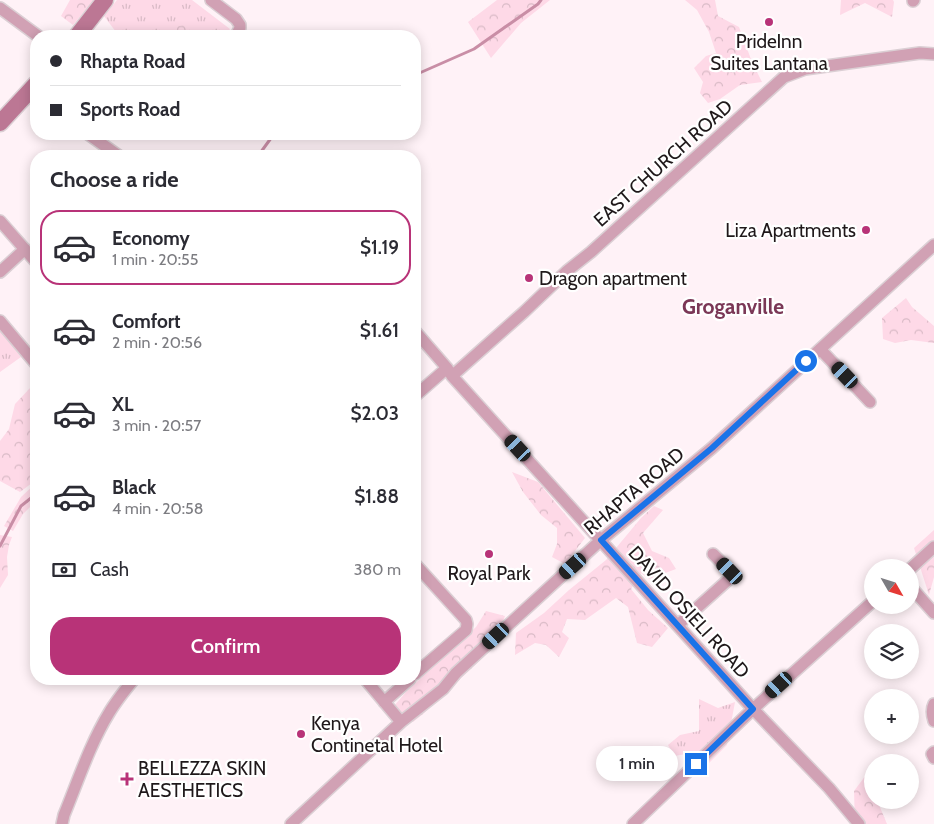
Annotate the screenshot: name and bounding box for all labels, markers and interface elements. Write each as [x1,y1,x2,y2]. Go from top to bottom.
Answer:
marker: PrideInn Suites Lantana [763,16,775,28]
place label: PrideInn Suites Lantana [710,30,828,75]
text: Rhapta Road [80,50,185,73]
street label: EAST CHURCH ROAD [589,94,737,231]
text: Sports Road [80,98,180,121]
text: Choose a ride [50,166,179,193]
place label: Liza Apartments [725,219,856,242]
marker: Liza Apartments [860,224,872,236]
icon: car [52,225,97,270]
text: Economy [112,227,190,250]
text: $1.19 [360,236,399,259]
text: 1 min · 20:55 [112,250,198,269]
place label: Dragon apartment [539,267,688,290]
marker: Dragon apartment [523,272,535,284]
district label: Groganville [682,294,784,319]
icon: car [52,308,97,353]
text: Comfort [112,310,181,333]
text: $1.61 [360,319,399,342]
text: 2 min · 20:56 [112,333,202,352]
route start [795,350,817,372]
car [829,359,860,391]
icon: car [52,391,97,436]
text: XL [112,393,133,416]
text: $2.03 [350,402,399,425]
text: 3 min · 20:57 [112,416,201,435]
car [502,432,533,464]
street label: RHAPTA ROAD [579,442,689,540]
icon: car [52,474,97,519]
text: Black [112,476,156,499]
text: $1.88 [354,485,399,508]
text: 4 min · 20:58 [112,499,203,518]
street label: DAVID OSIELI ROAD [624,541,755,683]
marker: Royal Park [483,548,495,560]
car [556,550,589,582]
car [714,555,745,587]
icon: cash [50,556,78,584]
text: Cash [90,558,129,581]
north arrow [864,559,919,614]
map controls [864,559,919,809]
text: 380 m [354,560,401,579]
place label: Royal Park [448,562,531,585]
button: Confirm [50,617,401,675]
car [479,620,512,652]
button: layers [864,624,919,679]
car [762,669,795,701]
button: + [864,689,919,744]
place label: Kenya Continetal Hotel [311,712,443,757]
marker: Kenya Continetal Hotel [295,728,307,740]
callout: 1 min [596,746,678,782]
route end [685,753,707,775]
text: 1 min [619,754,655,773]
button: − [864,754,919,809]
place label: BELLEZZA SKIN AESTHETICS [138,757,266,802]
marker: BELLEZZA SKIN AESTHETICS [120,772,134,786]

